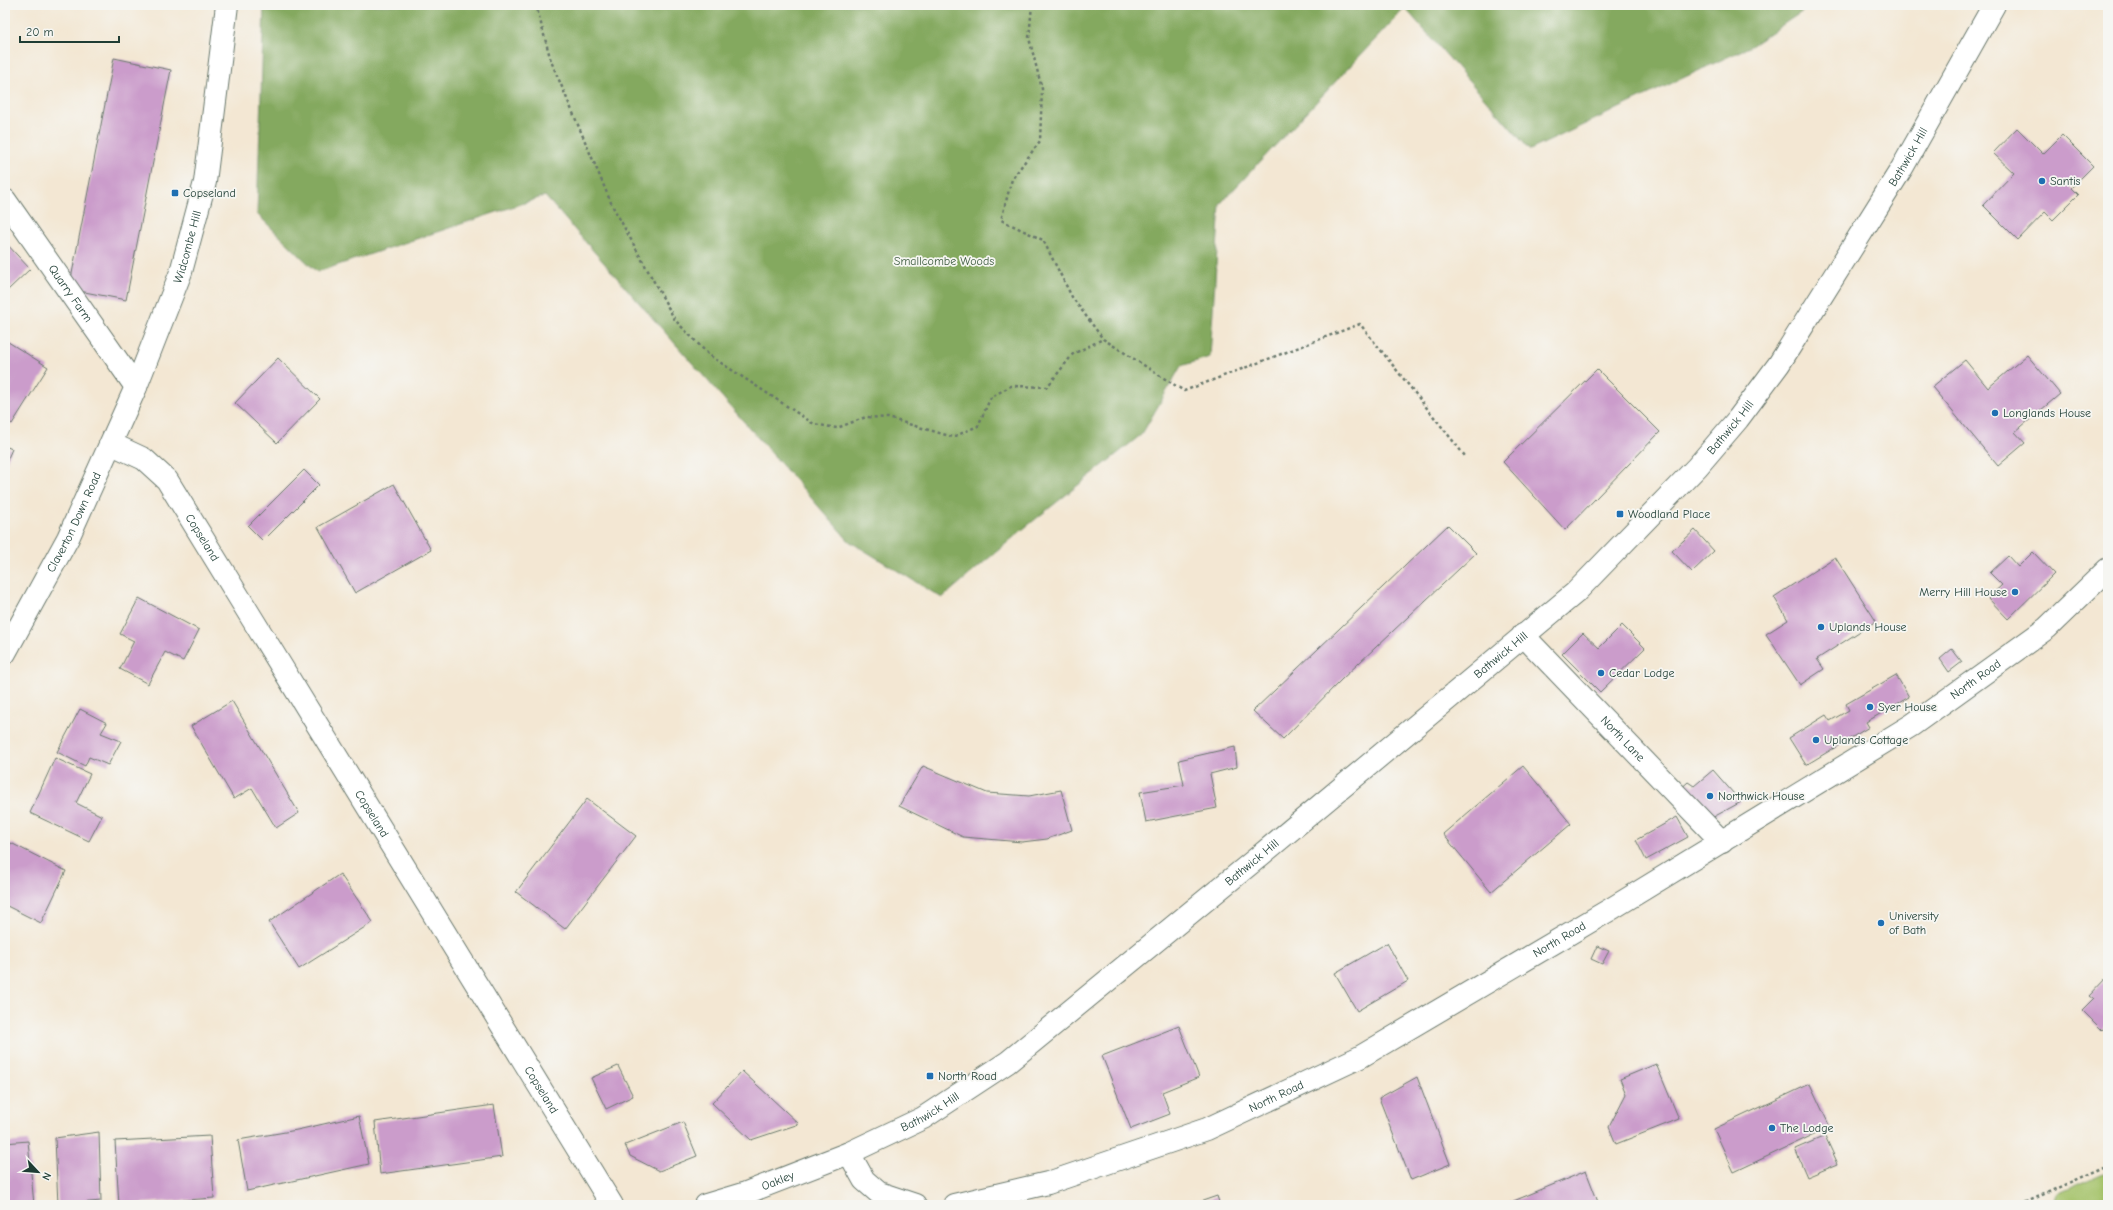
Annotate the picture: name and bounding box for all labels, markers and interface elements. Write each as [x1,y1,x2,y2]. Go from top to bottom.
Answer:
scale bar [20,18,119,44]
text: 20 m [26,25,54,39]
street label: Bathwick Hill [1885,125,1931,189]
place label: Santis [2050,174,2081,188]
marker: Santis [2037,176,2047,186]
place label: Copseland [183,186,236,200]
marker: Copseland [170,188,180,198]
street label: Widcombe Hill [170,209,204,285]
park label: Smallcombe Woods [894,254,994,268]
street label: Quarry Farm [45,262,95,325]
street label: Bathwick Hill [1704,397,1757,457]
place label: Longlands House [2003,406,2091,420]
marker: Longlands House [1990,408,2000,418]
street label: Claverton Down Road [44,470,104,575]
place label: Woodland Place [1628,507,1710,521]
marker: Woodland Place [1615,509,1625,519]
street label: Copseland [183,511,222,564]
place label: Merry Hill House [1919,585,2007,599]
marker: Merry Hill House [2010,587,2020,597]
place label: Uplands House [1829,620,1907,634]
marker: Uplands House [1816,622,1826,632]
street label: Bathwick Hill [1471,629,1530,681]
street label: North Road [1948,656,2004,702]
place label: Cedar Lodge [1609,666,1675,680]
marker: Cedar Lodge [1596,668,1606,678]
place label: Syer House [1878,700,1937,714]
marker: Syer House [1865,702,1875,712]
street label: North Lane [1598,713,1648,764]
place label: Uplands Cottage [1824,733,1908,747]
marker: Uplands Cottage [1811,735,1821,745]
street label: Copseland [352,787,392,840]
place label: Northwick House [1718,789,1805,803]
marker: Northwick House [1705,791,1715,801]
street label: Bathwick Hill [1222,836,1282,889]
place label: University of Bath [1889,909,1939,937]
street label: North Road [1530,918,1588,960]
marker: University of Bath [1876,918,1886,928]
street label: Copseland [521,1064,561,1116]
place label: North Road [938,1069,997,1083]
marker: North Road [925,1071,935,1081]
street label: North Road [1247,1078,1306,1115]
street label: Bathwick Hill [898,1089,962,1135]
place label: The Lodge [1780,1121,1834,1135]
marker: The Lodge [1767,1123,1777,1133]
north arrow [18,1152,58,1192]
street label: Oakley [760,1168,797,1193]
text: N [39,1170,54,1182]

